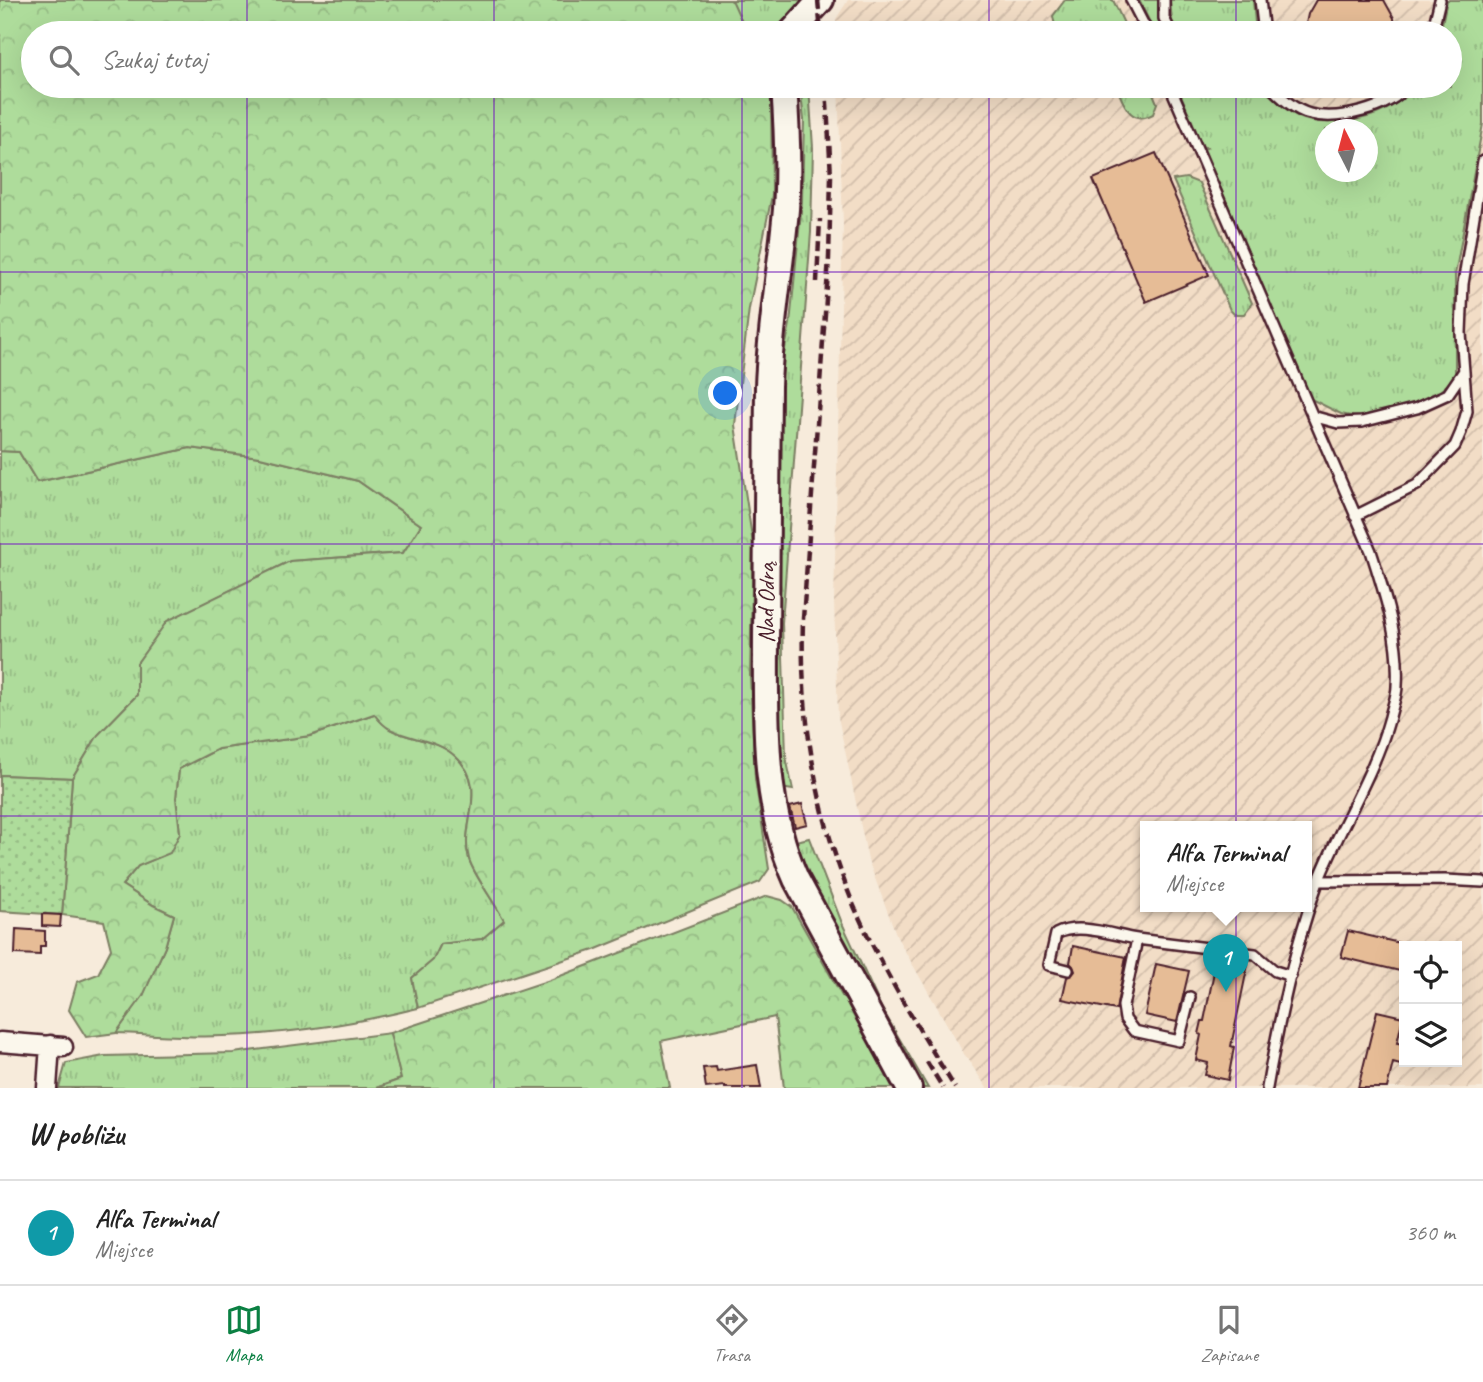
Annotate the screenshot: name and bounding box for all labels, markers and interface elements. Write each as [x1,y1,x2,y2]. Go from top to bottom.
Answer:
search box [21,21,1462,98]
icon: search [45,41,83,79]
text: Szukaj tutaj [101,43,207,76]
north arrow [1315,119,1378,182]
your location [708,376,742,410]
street label: Nad Odrą [751,561,781,643]
popup [1140,821,1312,912]
text: Alfa Terminal [1166,836,1286,869]
text: Miejsce [1166,869,1223,898]
pin: 1 [1203,934,1249,992]
map controls [1399,941,1462,1067]
button: locate [1399,941,1462,1004]
button: layers [1399,1004,1462,1067]
text: W pobliżu [28,1115,124,1153]
text: Alfa Terminal [95,1202,215,1235]
text: 1 [46,1218,56,1247]
text: 360 m [1406,1218,1455,1247]
text: Miejsce [95,1235,152,1264]
tab: Mapa [225,1301,263,1367]
tab: Trasa [713,1301,751,1367]
tab: Zapisane [1200,1301,1258,1367]

